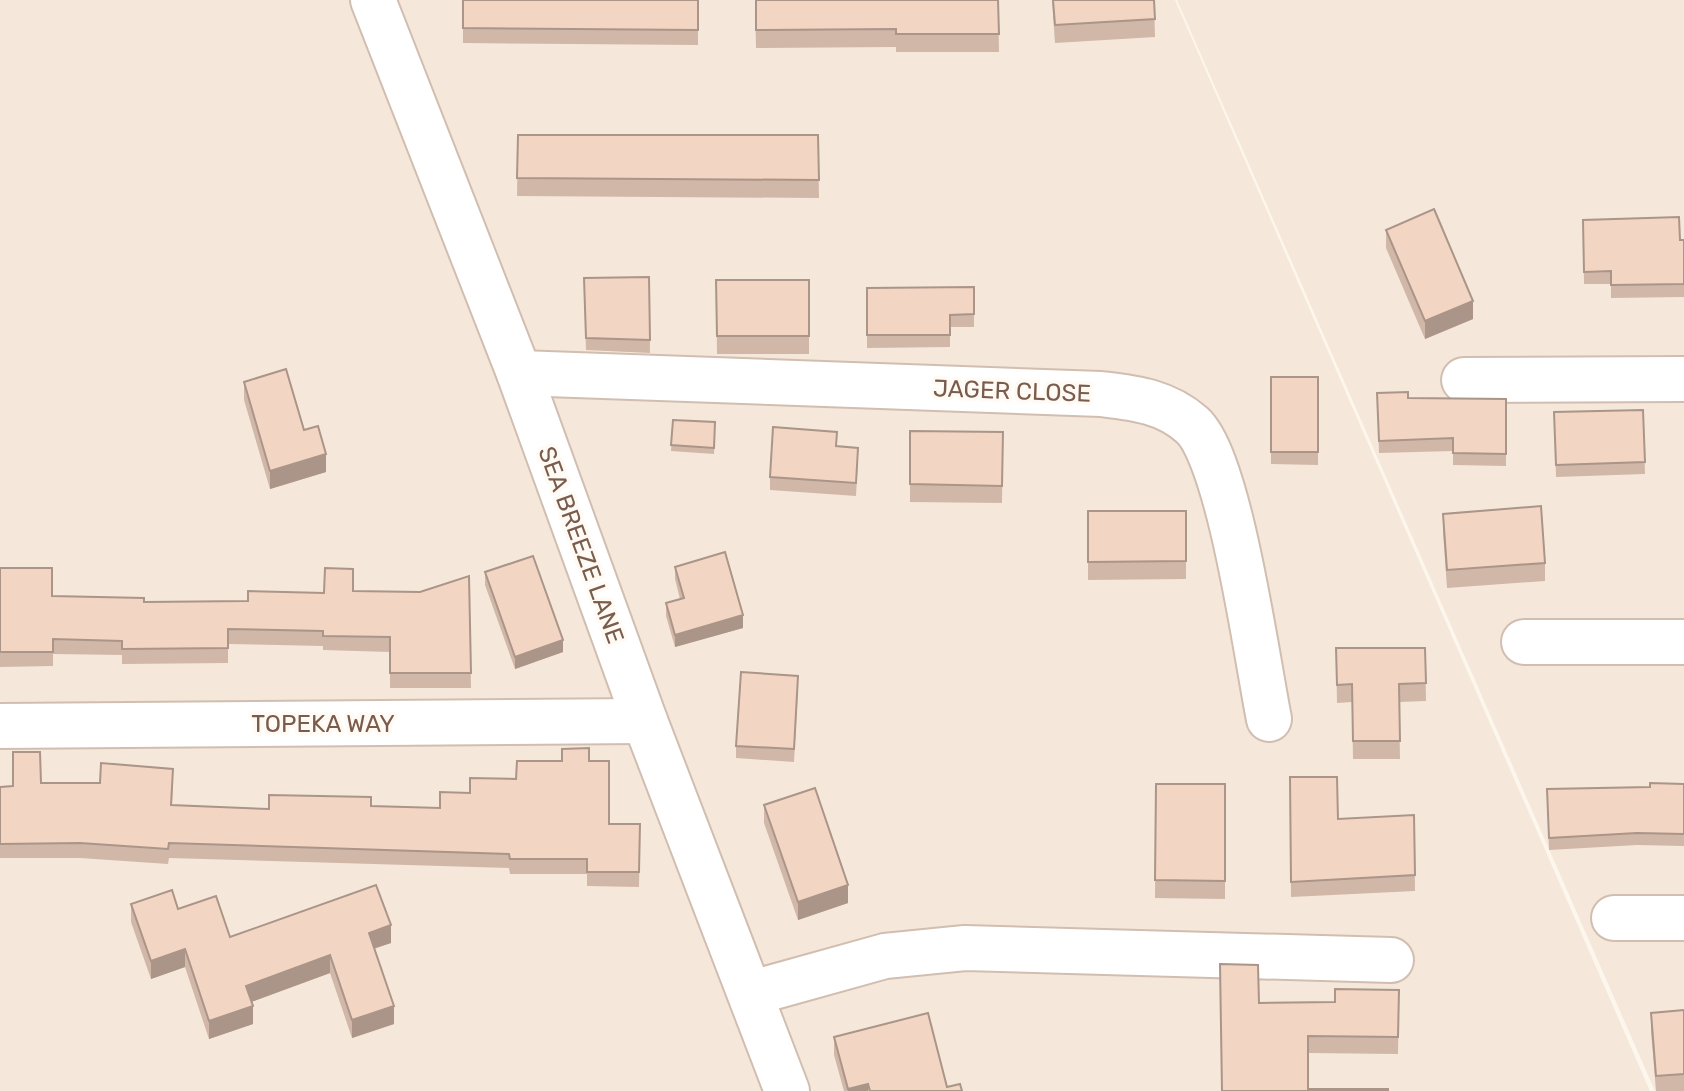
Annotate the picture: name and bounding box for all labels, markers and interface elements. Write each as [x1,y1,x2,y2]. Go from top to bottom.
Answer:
street label: JAGER CLOSE [932,374,1092,408]
street label: SEA BREEZE LANE [532,443,630,647]
street label: TOPEKA WAY [251,710,395,738]

